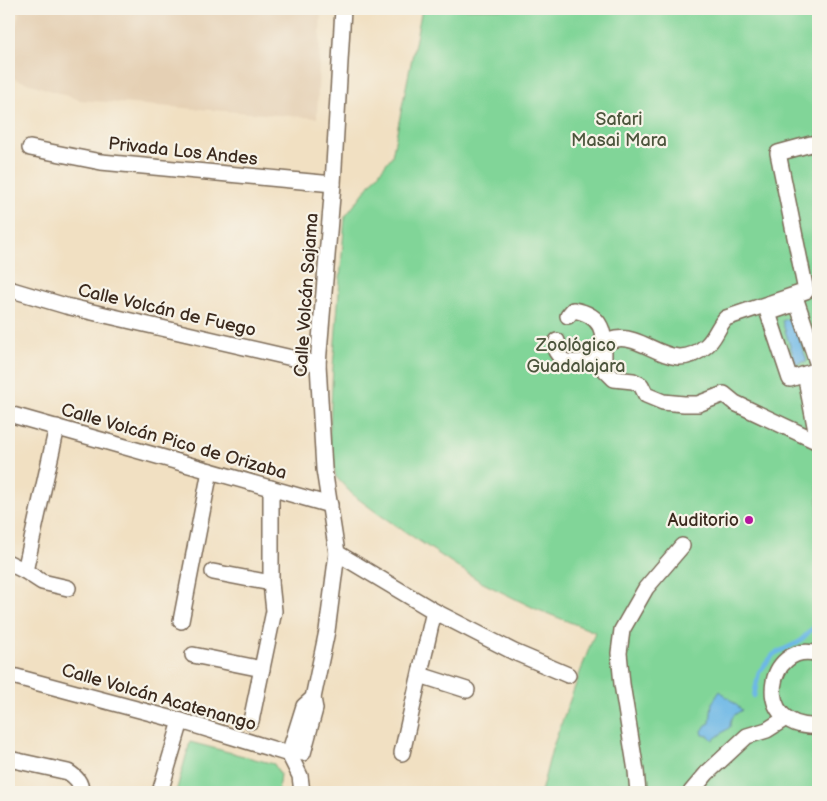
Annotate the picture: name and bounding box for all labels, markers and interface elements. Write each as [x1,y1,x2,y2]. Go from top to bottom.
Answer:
park label: Safari Masai Mara [571,109,667,151]
street label: Privada Los Andes [107,133,259,170]
street label: Calle Volcán Sajama [290,212,323,378]
street label: Calle Volcán de Fuego [76,280,258,341]
park label: Zoológico Guadalajara [526,335,626,377]
street label: Calle Volcán Pico de Orizaba [59,399,289,484]
place label: Auditorio [667,510,739,531]
marker: Auditorio [743,514,755,526]
street label: Calle Volcán Acatenango [59,660,259,735]

